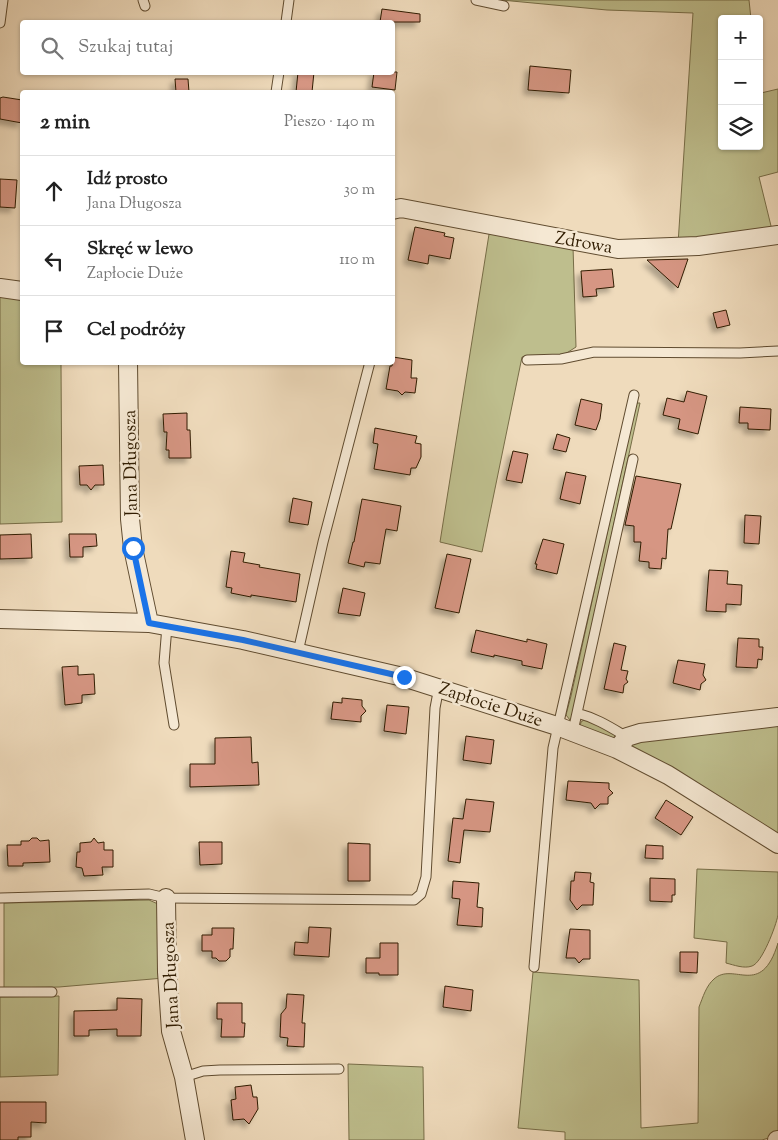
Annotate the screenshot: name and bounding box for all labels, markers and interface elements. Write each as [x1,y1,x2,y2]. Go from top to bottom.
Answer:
map controls [718,15,763,150]
button: + [718,15,763,60]
search box [20,20,395,75]
icon: search [38,34,66,62]
text: Szukaj tutaj [78,34,173,61]
button: − [718,60,763,105]
button: layers [718,105,763,150]
text: 2 min [40,108,90,138]
text: Pieszo · 140 m [284,111,375,134]
text: Idź prosto [87,166,168,193]
icon: ahead [40,177,68,205]
text: 30 m [344,179,375,202]
text: Jana Długosza [87,193,182,216]
street label: Zdrowa [553,226,614,262]
text: Skręć w lewo [87,236,193,263]
icon: left [40,247,68,275]
text: 110 m [339,249,375,272]
text: Zapłocie Duże [87,263,183,286]
icon: arrive [40,317,68,345]
text: Cel podróży [87,317,186,344]
street label: Jana Długosza [118,409,146,518]
route start [122,537,145,560]
route end [393,666,416,689]
street label: Zapłocie Duże [435,677,546,735]
street label: Jana Długosza [156,921,188,1030]

